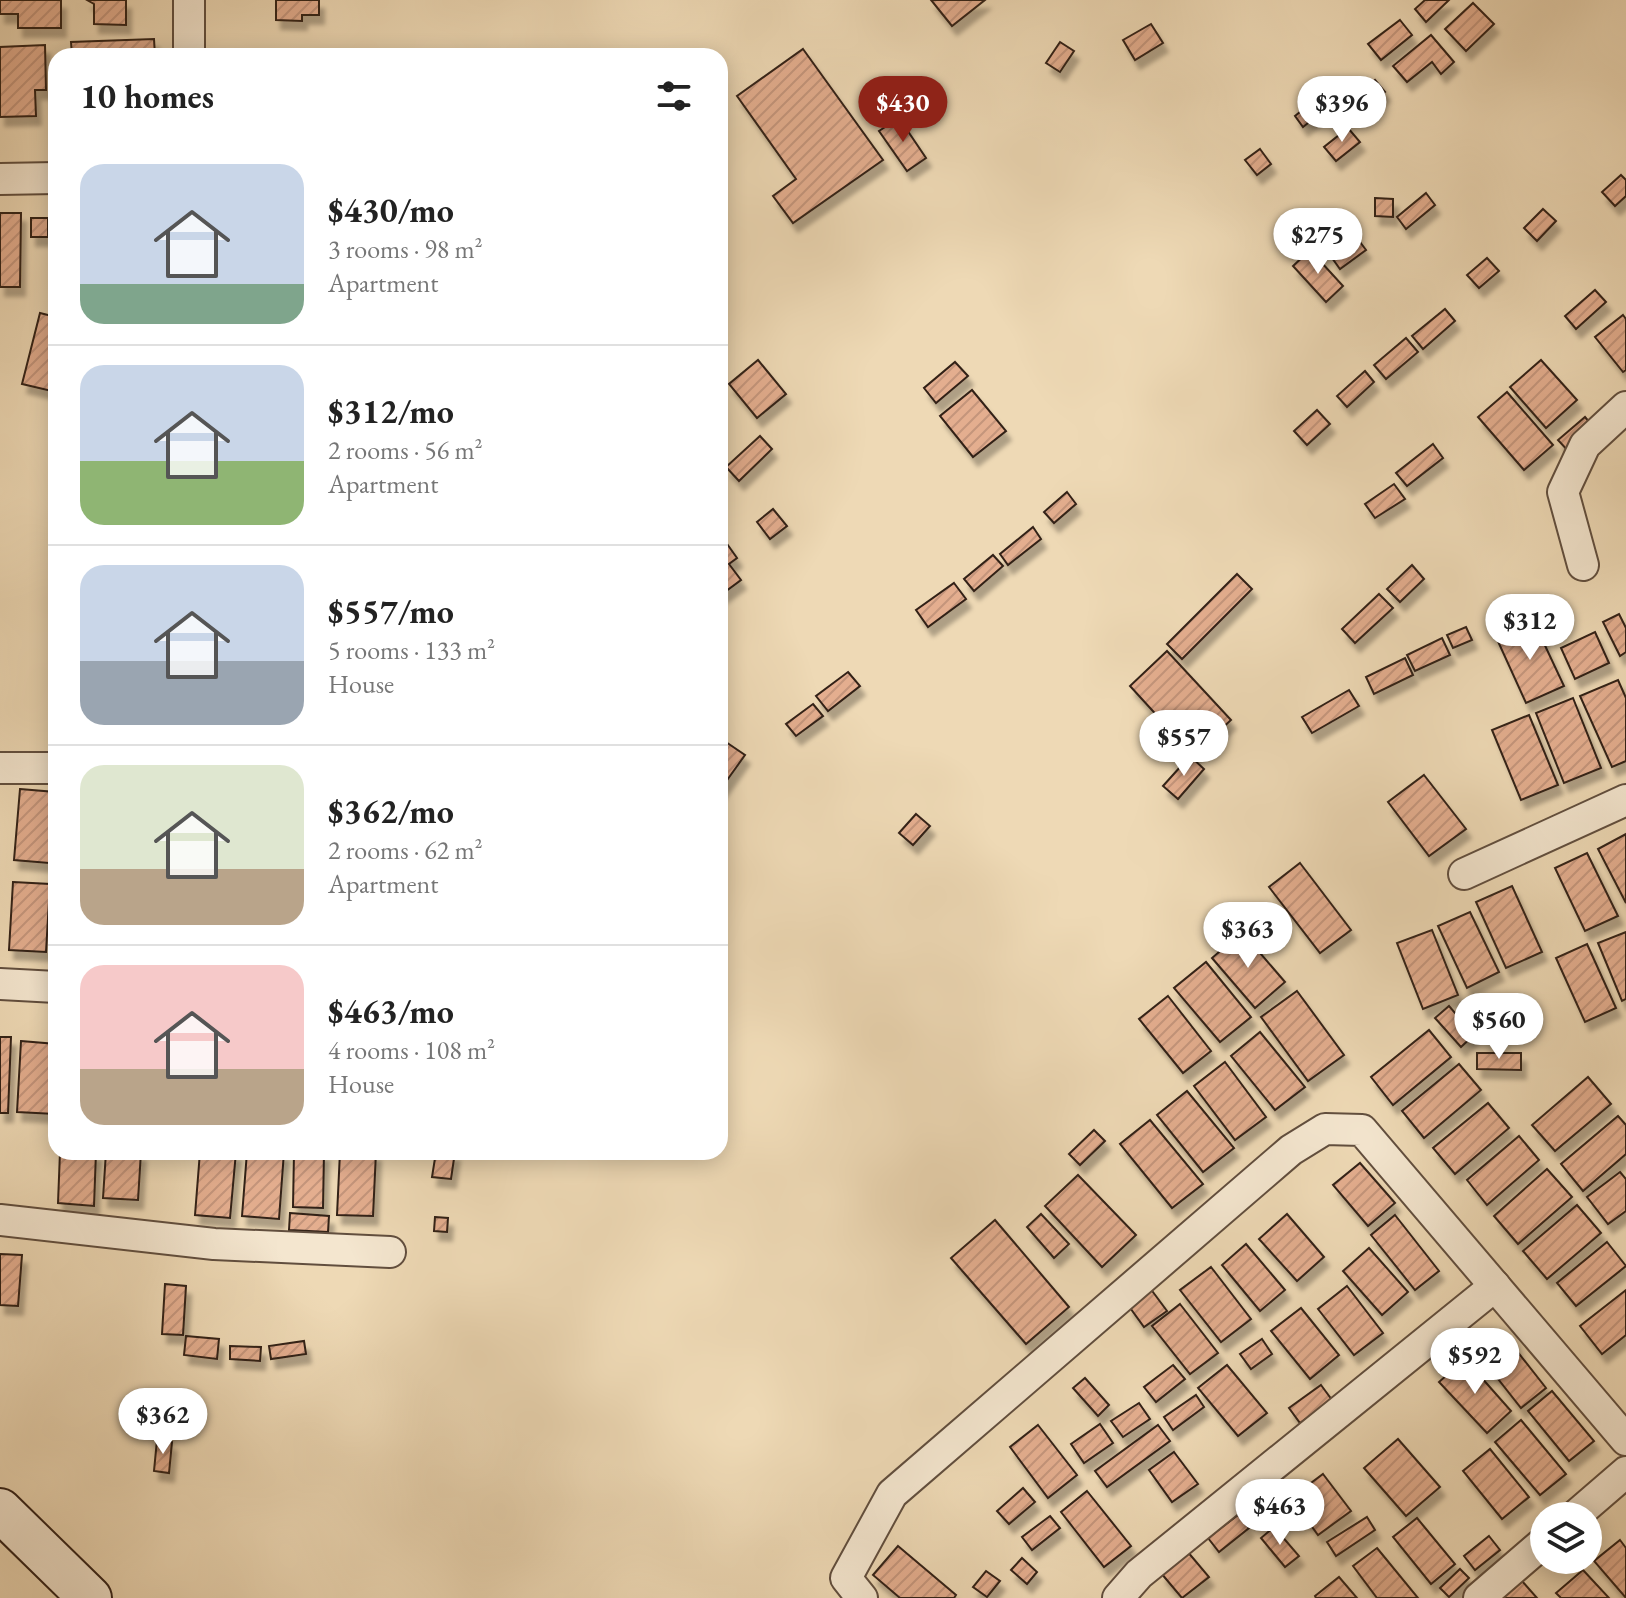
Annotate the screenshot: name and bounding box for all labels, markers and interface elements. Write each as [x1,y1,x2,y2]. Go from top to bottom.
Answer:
text: 10 homes [80,74,214,118]
icon: filters [652,74,696,118]
pin: $430 [856,76,950,144]
pin: $396 [1295,76,1389,144]
text: $430 [876,85,930,119]
text: $396 [1315,85,1369,119]
text: $430/mo [328,188,454,232]
icon: home [144,196,240,292]
pin: $275 [1271,208,1365,276]
text: $275 [1291,217,1345,251]
text: 3 rooms · 98 m² [328,232,483,266]
text: Apartment [328,266,438,300]
text: $312/mo [328,389,454,433]
icon: home [144,397,240,493]
text: 2 rooms · 56 m² [328,433,483,467]
text: Apartment [328,467,438,501]
text: $557/mo [328,589,454,633]
pin: $312 [1483,594,1577,662]
icon: home [144,597,240,693]
text: $312 [1503,603,1557,637]
text: 5 rooms · 133 m² [328,633,495,667]
text: House [328,667,394,701]
pin: $557 [1137,710,1231,778]
text: $557 [1157,719,1211,753]
text: $362/mo [328,789,454,833]
icon: home [144,797,240,893]
text: 2 rooms · 62 m² [328,833,483,867]
text: Apartment [328,867,438,901]
pin: $363 [1201,902,1295,970]
text: $363 [1221,911,1275,945]
text: $463/mo [328,989,454,1033]
pin: $560 [1452,993,1546,1061]
icon: home [144,997,240,1093]
text: $560 [1472,1002,1526,1036]
text: 4 rooms · 108 m² [328,1033,495,1067]
text: House [328,1067,394,1101]
pin: $592 [1428,1328,1522,1396]
text: $592 [1448,1337,1502,1371]
pin: $362 [116,1388,210,1456]
text: $362 [136,1397,190,1431]
pin: $463 [1233,1479,1327,1547]
text: $463 [1253,1488,1307,1522]
map controls [1530,1502,1602,1574]
button: layers [1530,1502,1602,1574]

